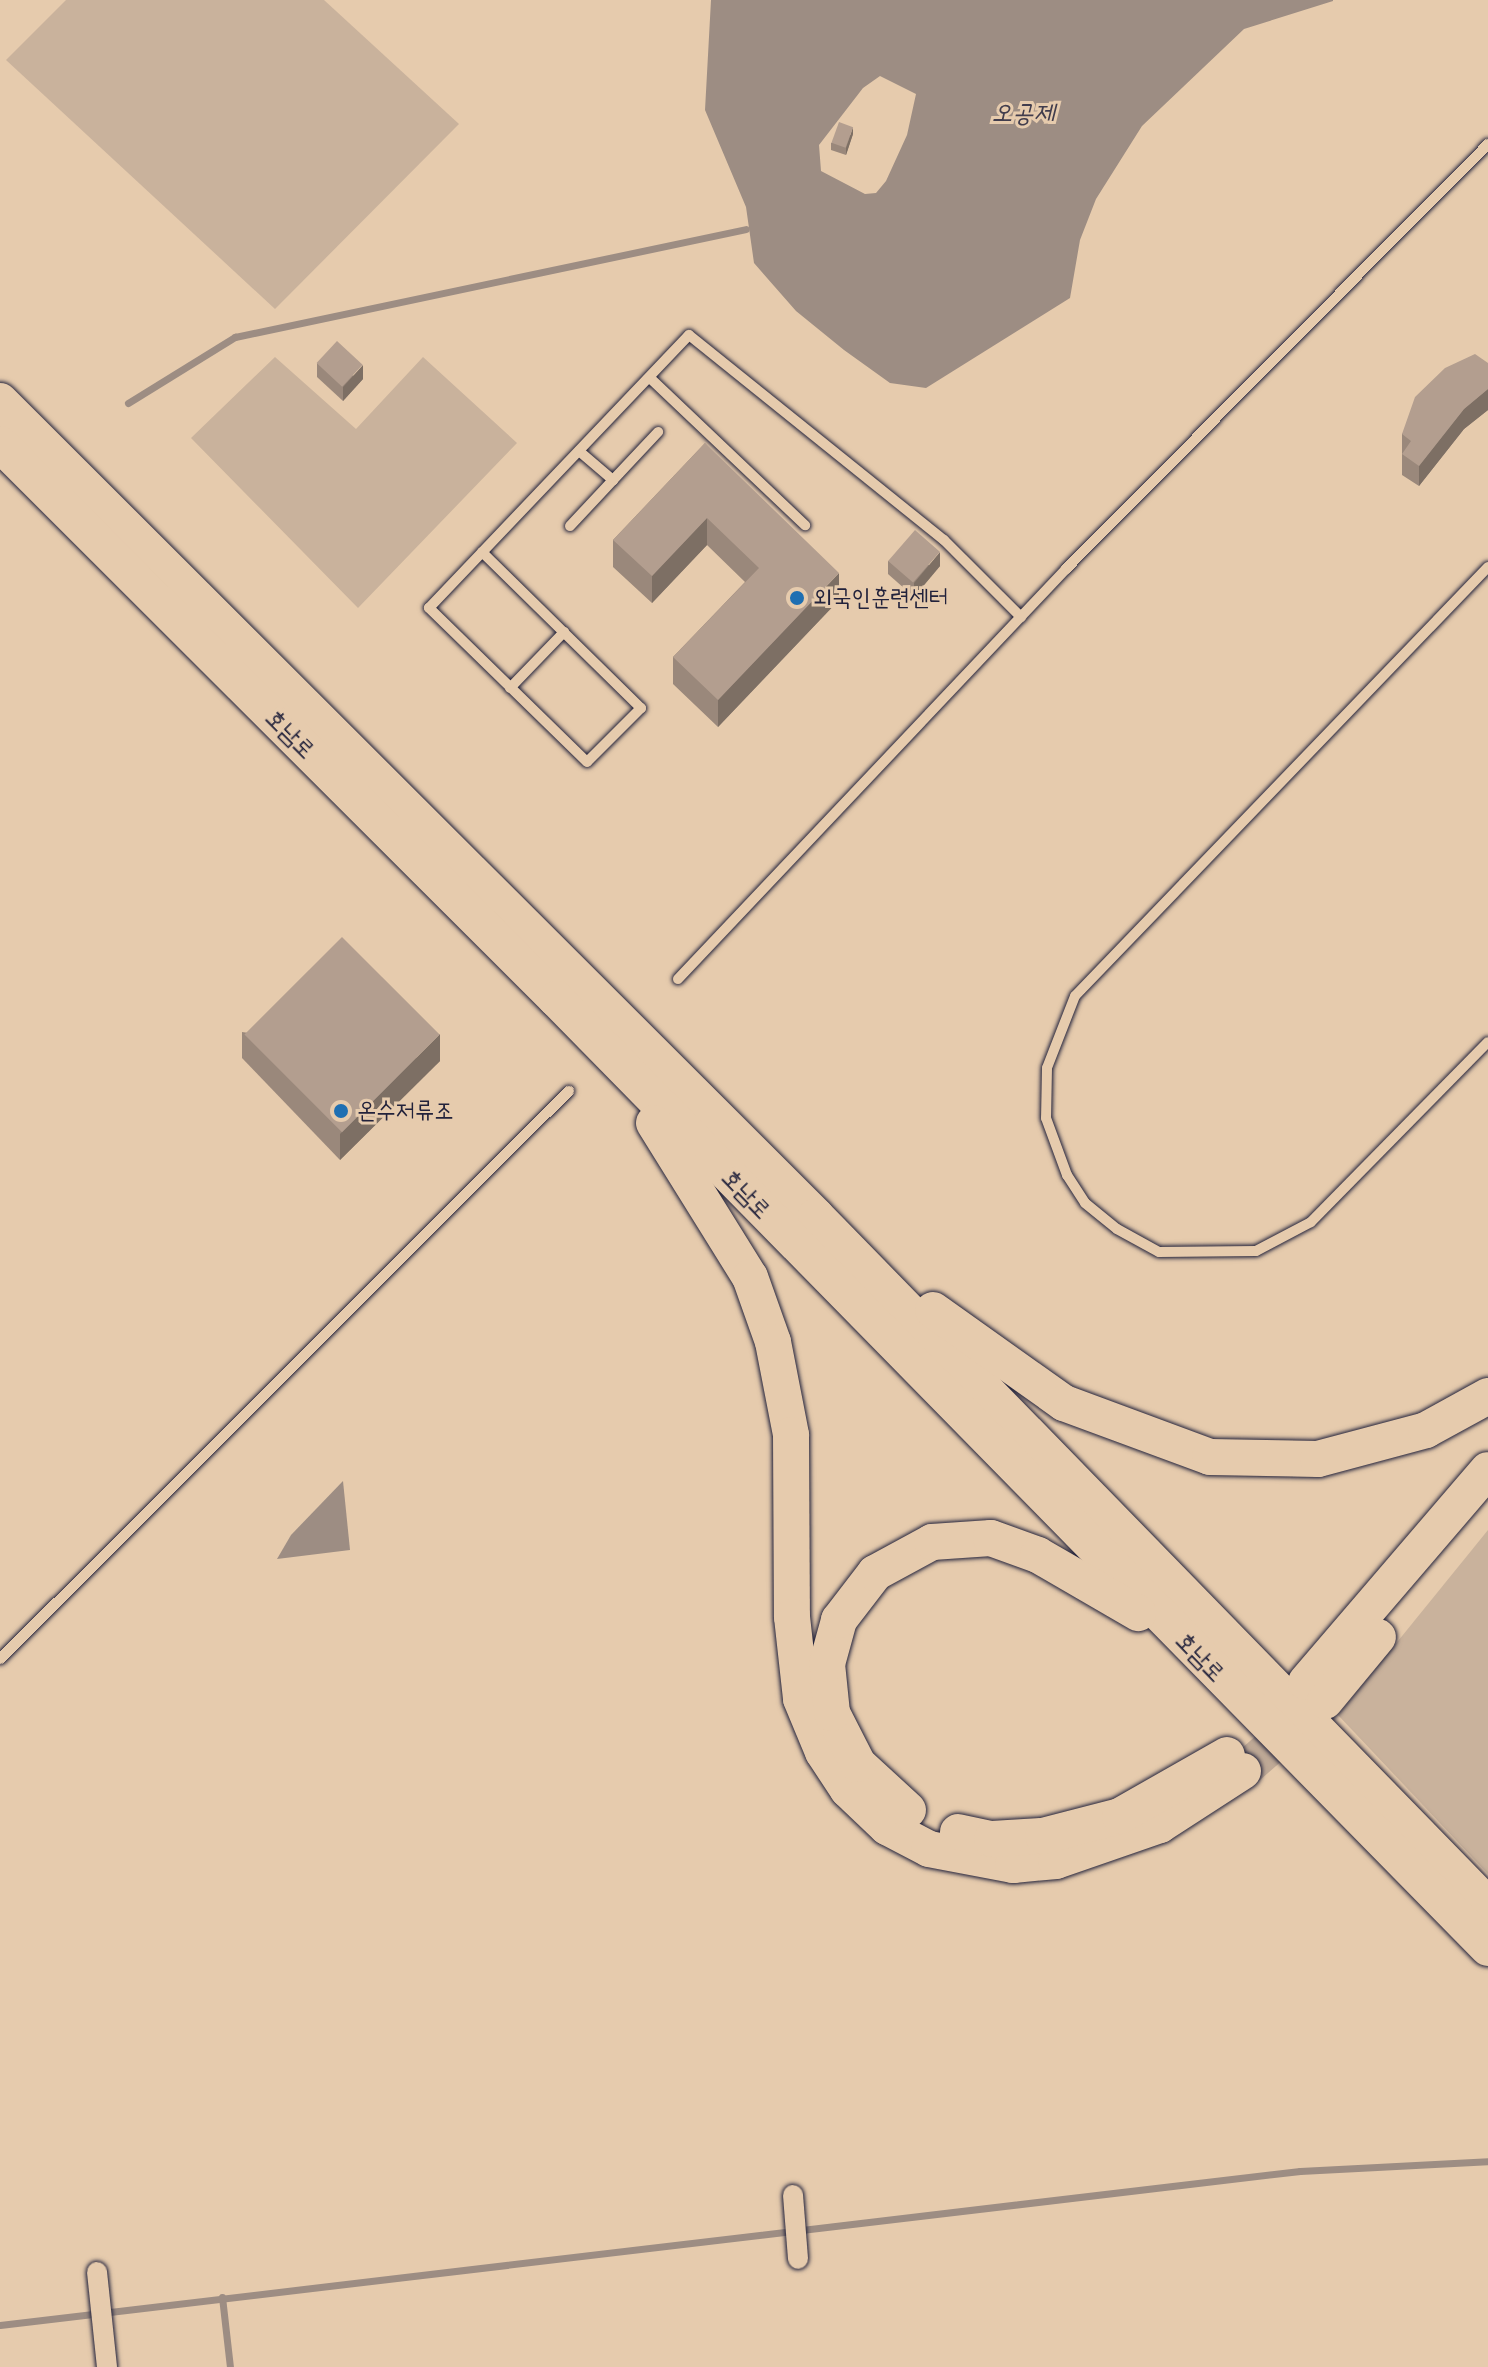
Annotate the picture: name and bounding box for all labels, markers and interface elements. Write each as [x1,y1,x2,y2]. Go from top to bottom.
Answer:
water label: 오공제 [992,96,1054,128]
place label: 외국인훈련센터 [813,584,948,612]
marker: 외국인훈련센터 [788,589,806,607]
street label: 호남로 [259,703,321,765]
place label: 온수저류조 [357,1097,454,1125]
marker: 온수저류조 [332,1102,350,1120]
street label: 호남로 [716,1163,776,1225]
street label: 호남로 [1170,1626,1230,1688]

